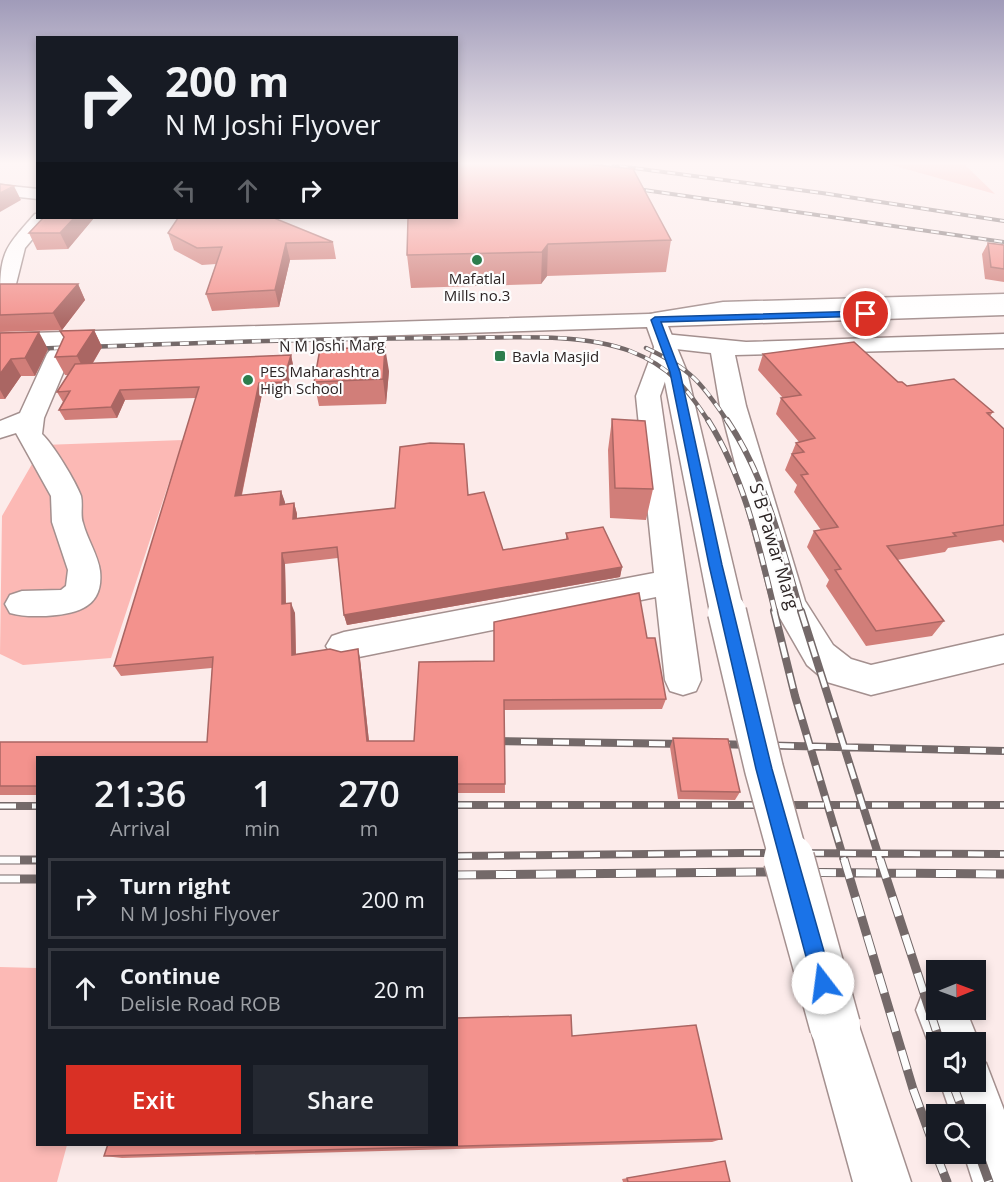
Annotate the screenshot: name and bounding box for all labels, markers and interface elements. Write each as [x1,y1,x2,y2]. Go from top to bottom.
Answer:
text: 200 m [165,52,289,109]
icon: right [66,60,144,138]
text: N M Joshi Flyover [165,106,381,143]
icon: left [168,174,201,207]
icon: ahead [231,174,264,207]
icon: right [294,174,327,207]
marker: Mafatlal Mills no.3 [470,253,484,267]
place label: Mafatlal Mills no.3 [444,268,510,305]
pin [840,288,891,339]
icon: arrive [849,297,882,330]
street label: N M Joshi Marg [279,334,385,356]
place label: Bavla Masjid [512,346,599,366]
marker: Bavla Masjid [493,349,507,363]
place label: PES Maharashtra High School [260,361,379,398]
marker: PES Maharashtra High School [241,373,255,387]
street label: S B Pawar Marg [744,480,806,612]
text: 21:36 [94,769,186,818]
text: 1 [252,769,273,818]
text: 270 [338,769,400,818]
text: Arrival [110,815,170,842]
text: min [244,815,280,842]
text: m [360,815,378,842]
text: Turn right [120,870,231,900]
icon: right [69,882,102,915]
text: 200 m [361,884,425,914]
text: N M Joshi Flyover [120,900,280,927]
position arrow [791,951,855,1015]
text: Continue [120,960,220,990]
north arrow [926,960,986,1020]
map controls [926,960,986,1164]
icon: ahead [69,972,102,1005]
text: 20 m [374,974,425,1004]
text: Delisle Road ROB [120,990,281,1017]
button: sound [926,1032,986,1092]
button: Exit [66,1065,241,1134]
button: Share [253,1065,428,1134]
button: search [926,1104,986,1164]

